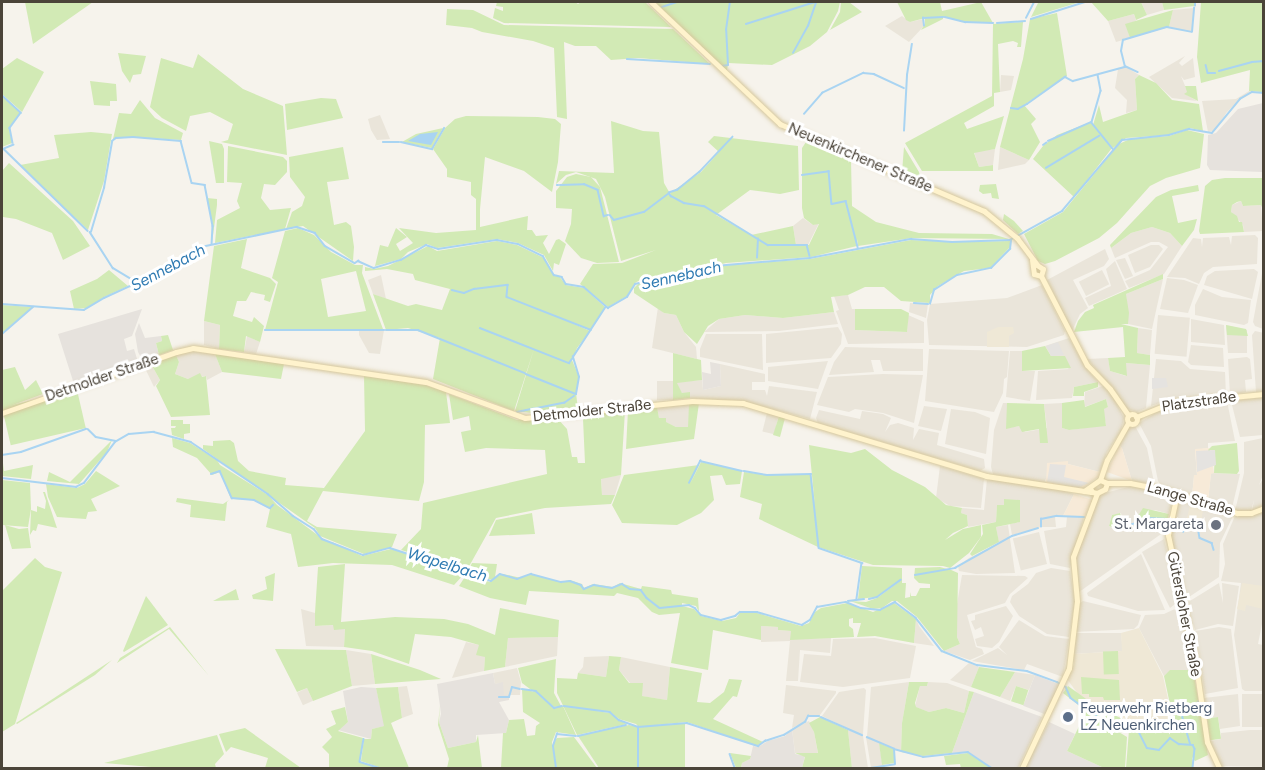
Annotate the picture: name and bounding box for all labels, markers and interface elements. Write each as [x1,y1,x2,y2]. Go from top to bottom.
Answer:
street label: Neuenkirchener Straße [785,119,935,197]
water label: Sennebach [127,240,209,296]
water label: Sennebach [639,257,723,295]
street label: Detmolder Straße [43,350,161,406]
street label: Platzstraße [1161,388,1237,416]
street label: Detmolder Straße [532,396,652,426]
street label: Lange Straße [1145,478,1235,520]
place label: St. Margareta [1114,516,1204,534]
marker: St. Margareta [1209,518,1223,532]
water label: Wapelbach [405,544,489,586]
street label: Gütersloher Straße [1163,550,1205,678]
place label: Feuerwehr Rietberg LZ Neuenkirchen [1080,699,1212,734]
marker: Feuerwehr Rietberg LZ Neuenkirchen [1061,710,1075,724]

